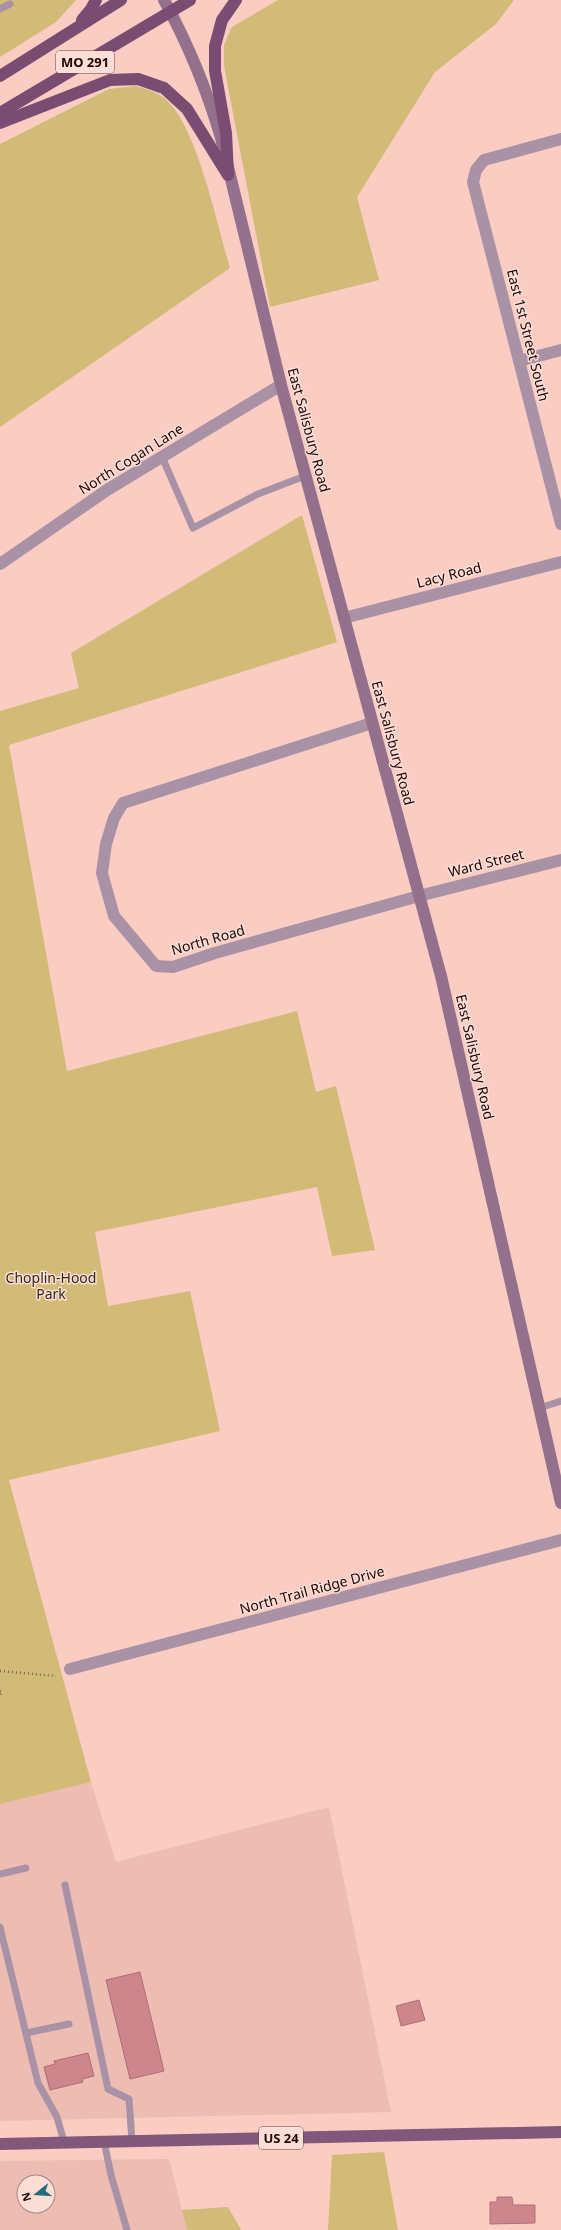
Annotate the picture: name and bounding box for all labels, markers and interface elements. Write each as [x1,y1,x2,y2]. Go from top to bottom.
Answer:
road number: MO 291 [56,51,114,73]
street label: East 1st Street South [503,267,554,403]
street label: East Salisbury Road [284,366,335,494]
street label: North Cogan Lane [75,419,187,498]
street label: Lacy Road [414,557,483,592]
street label: East Salisbury Road [368,679,419,807]
street label: Ward Street [446,844,526,881]
street label: North Road [169,920,247,959]
street label: East Salisbury Road [452,992,499,1121]
park label: Choplin-Hood Park [6,1268,96,1303]
street label: North Trail Ridge Drive [237,1561,387,1618]
road number: US 24 [259,2127,303,2149]
north arrow [16,2174,56,2214]
text: N [17,2191,34,2204]

